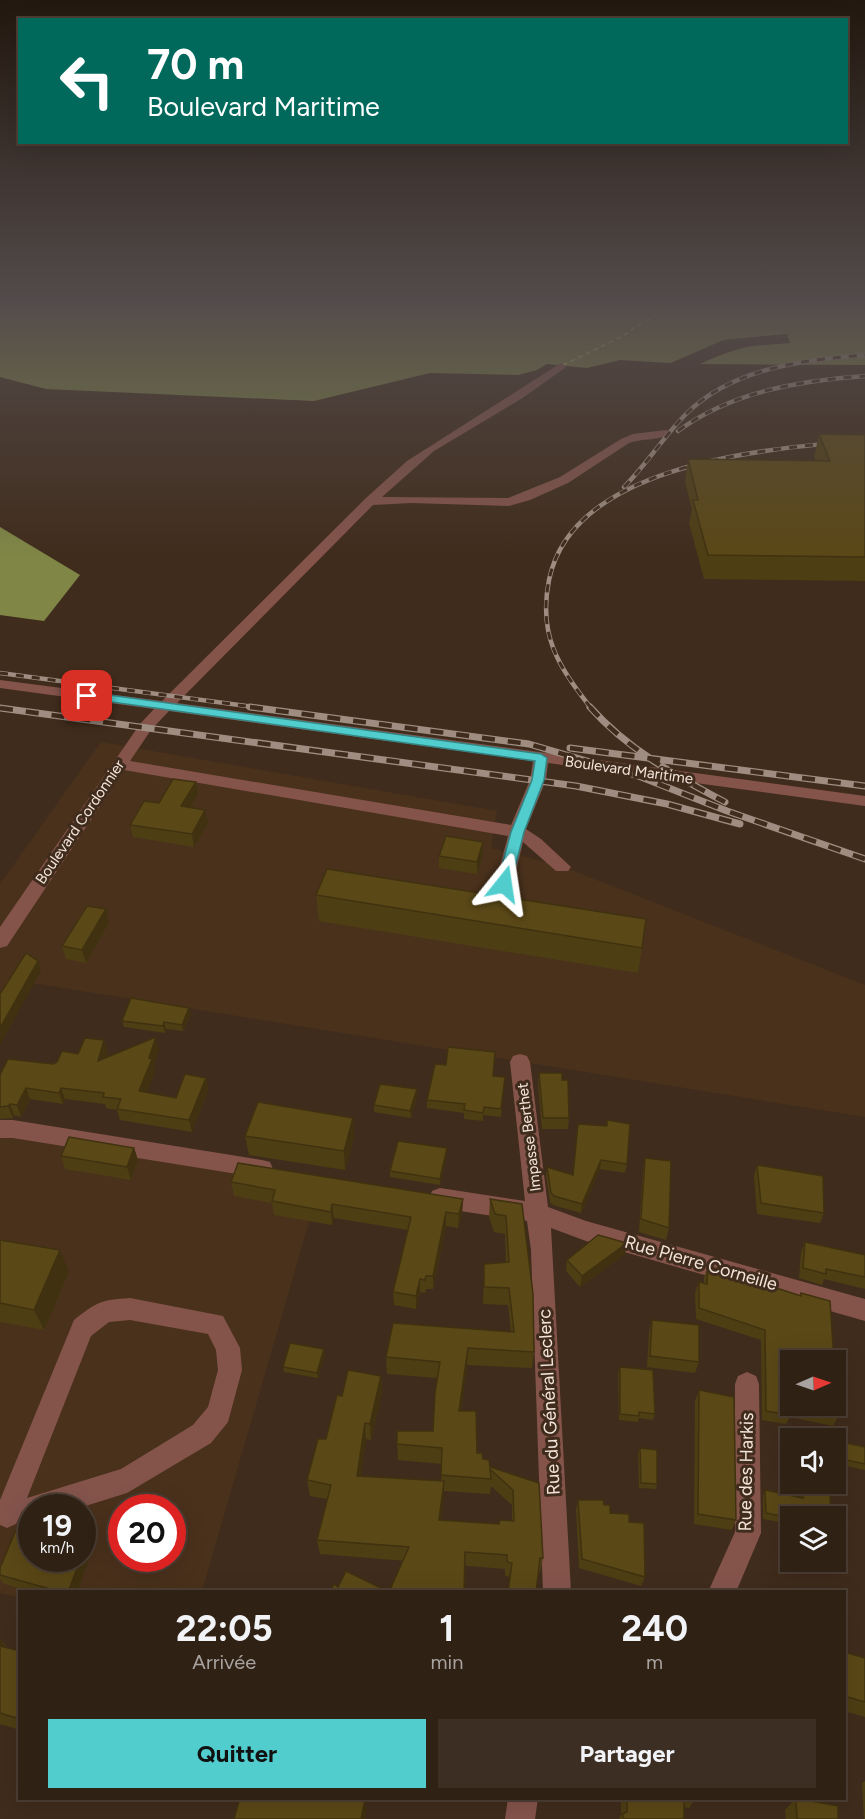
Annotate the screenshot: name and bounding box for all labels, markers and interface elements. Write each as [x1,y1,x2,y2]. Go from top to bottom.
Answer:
text: 70 m [147,39,244,90]
icon: left [48,42,126,120]
text: Boulevard Maritime [147,90,380,123]
pin [61,670,112,721]
icon: arrive [70,679,103,712]
street label: Boulevard Maritime [564,752,694,788]
street label: Boulevard Cordonnier [32,756,128,888]
position arrow [472,852,536,916]
street label: Impasse Berthet [513,1081,545,1192]
street label: Rue Pierre Corneille [622,1231,780,1295]
street label: Rue du Général Leclerc [533,1308,565,1496]
north arrow [780,1350,846,1416]
map controls [780,1350,846,1572]
street label: Rue des Harkis [734,1412,758,1532]
button: sound [780,1428,846,1494]
speed limit sign: 20 [108,1494,186,1572]
button: layers [780,1506,846,1572]
text: 19 [42,1507,72,1544]
text: km/h [40,1539,74,1557]
text: 22:05 [176,1607,273,1650]
text: 1 [439,1607,454,1650]
text: 240 [621,1607,688,1650]
text: Arrivée [192,1650,256,1674]
text: min [430,1650,463,1674]
text: m [646,1650,663,1674]
button: Quitter [48,1719,426,1788]
button: Partager [438,1719,816,1788]

